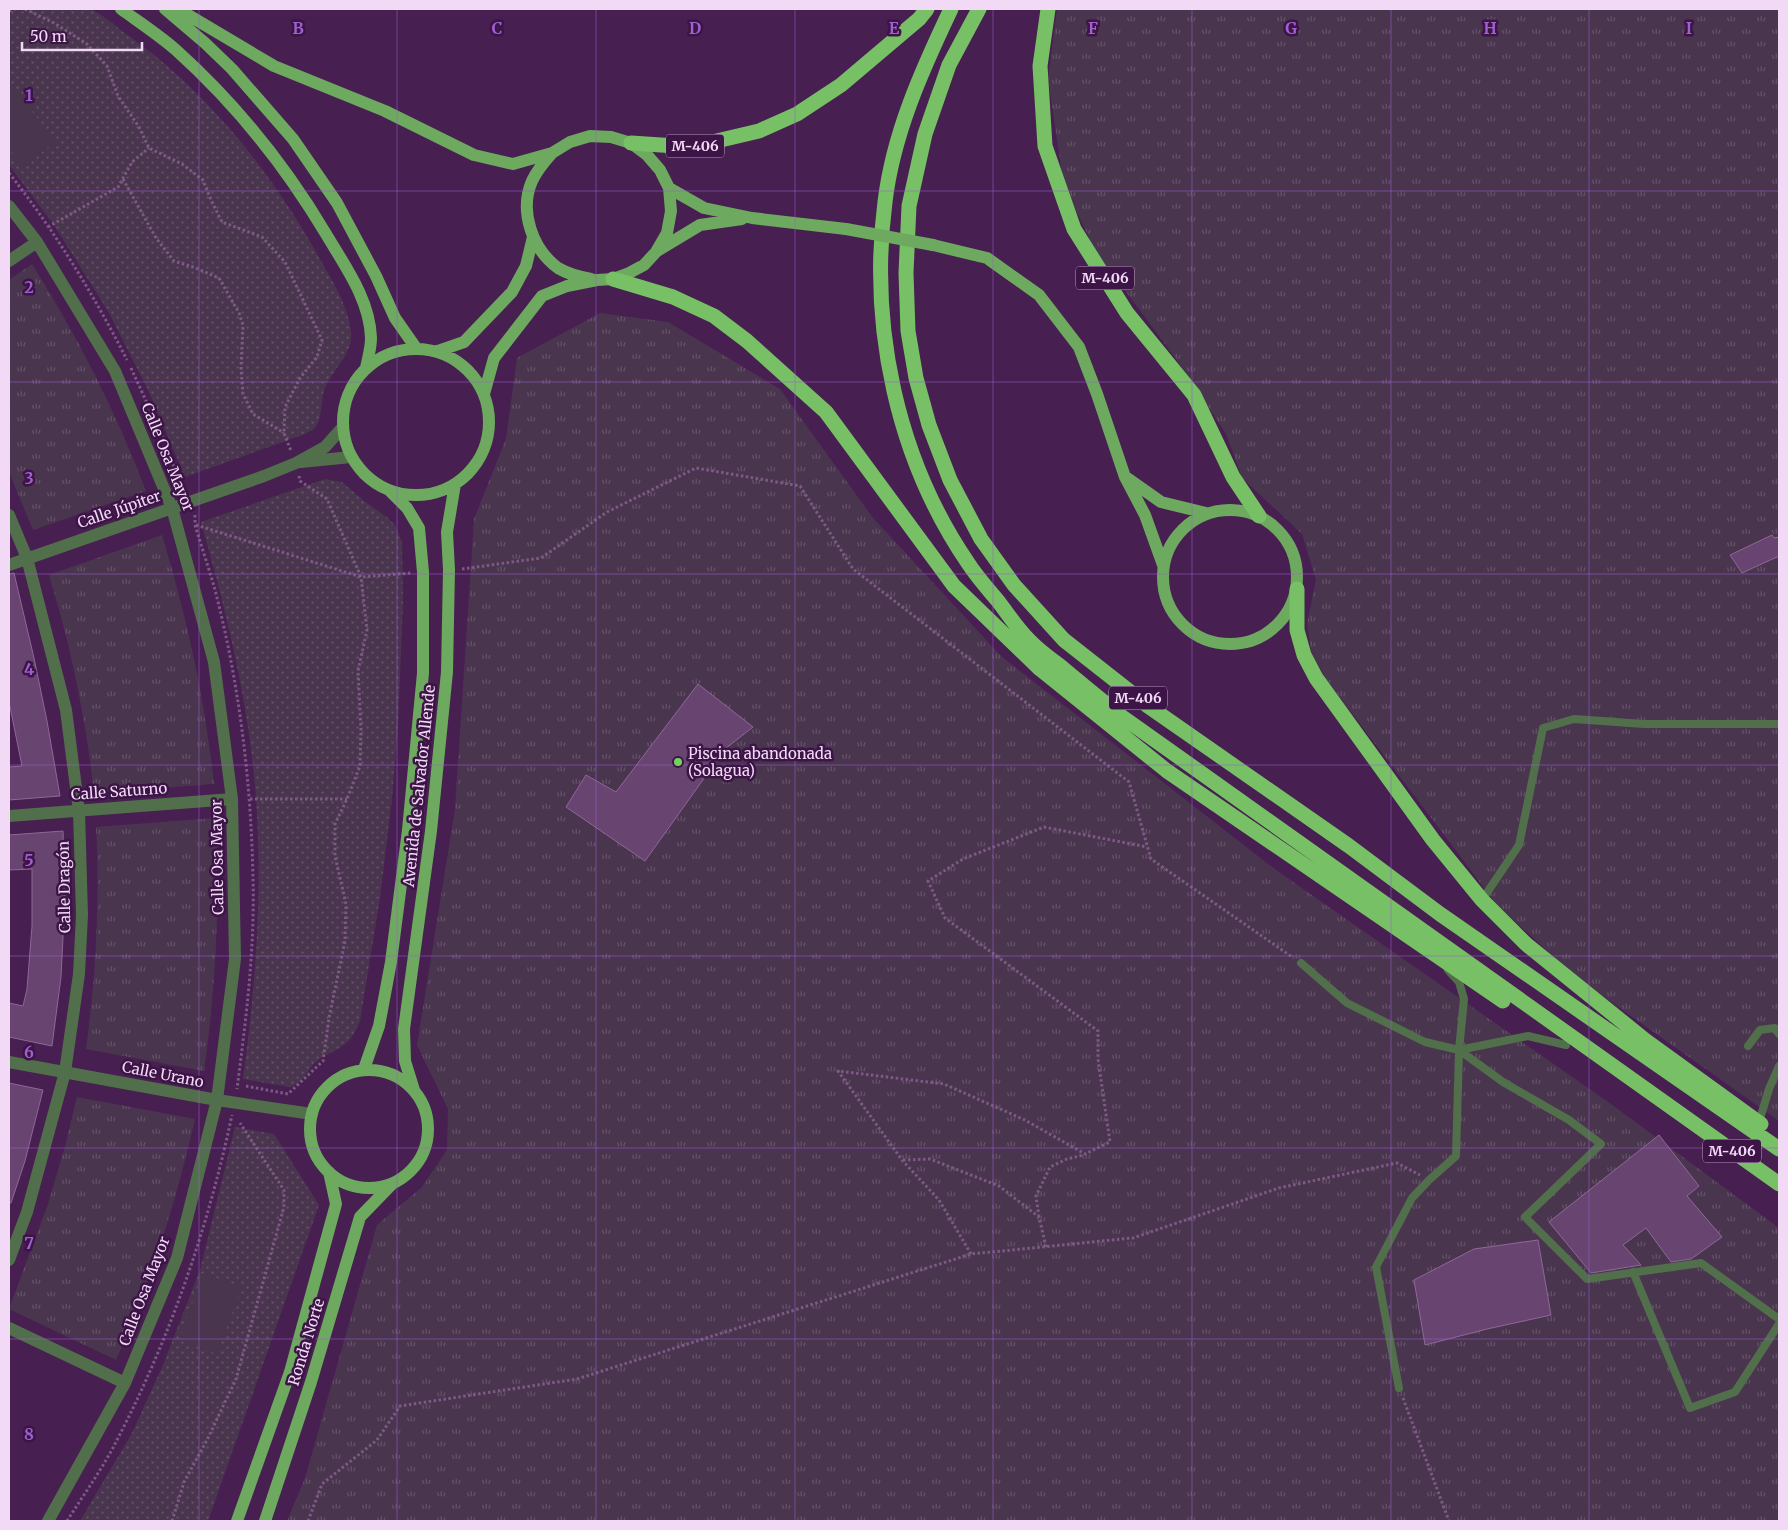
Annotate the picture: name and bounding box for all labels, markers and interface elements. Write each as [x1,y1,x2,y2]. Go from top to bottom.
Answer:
text: B [292,18,304,38]
text: C [492,18,502,38]
text: D [689,18,701,38]
text: E [889,18,900,38]
text: F [1088,18,1098,38]
text: G [1285,18,1297,38]
text: H [1483,18,1497,38]
text: I [1686,18,1692,38]
scale bar [22,20,142,52]
text: 50 m [30,27,67,46]
text: 1 [25,85,33,105]
road number: M-406 [666,134,724,158]
road number: M-406 [1076,266,1134,290]
text: 2 [24,277,34,297]
street label: Calle Osa Mayor [138,400,199,514]
text: 3 [24,468,34,488]
street label: Calle Júpiter [75,486,163,532]
text: 4 [24,659,34,679]
street label: Avenida de Salvador Allende [399,684,439,889]
road number: M-406 [1109,686,1167,710]
place label: Piscina abandonada (Solagua) [688,744,832,780]
marker: Piscina abandonada (Solagua) [672,756,684,768]
street label: Calle Saturno [70,778,168,804]
street label: Calle Osa Mayor [206,799,228,915]
street label: Calle Dragón [54,841,74,933]
text: 5 [24,850,34,870]
text: 6 [24,1042,34,1062]
street label: Calle Urano [121,1057,206,1091]
road number: M-406 [1703,1140,1761,1162]
text: 7 [24,1233,34,1253]
street label: Calle Osa Mayor [114,1233,174,1348]
street label: Ronda Norte [284,1296,328,1388]
text: 8 [24,1424,34,1444]

